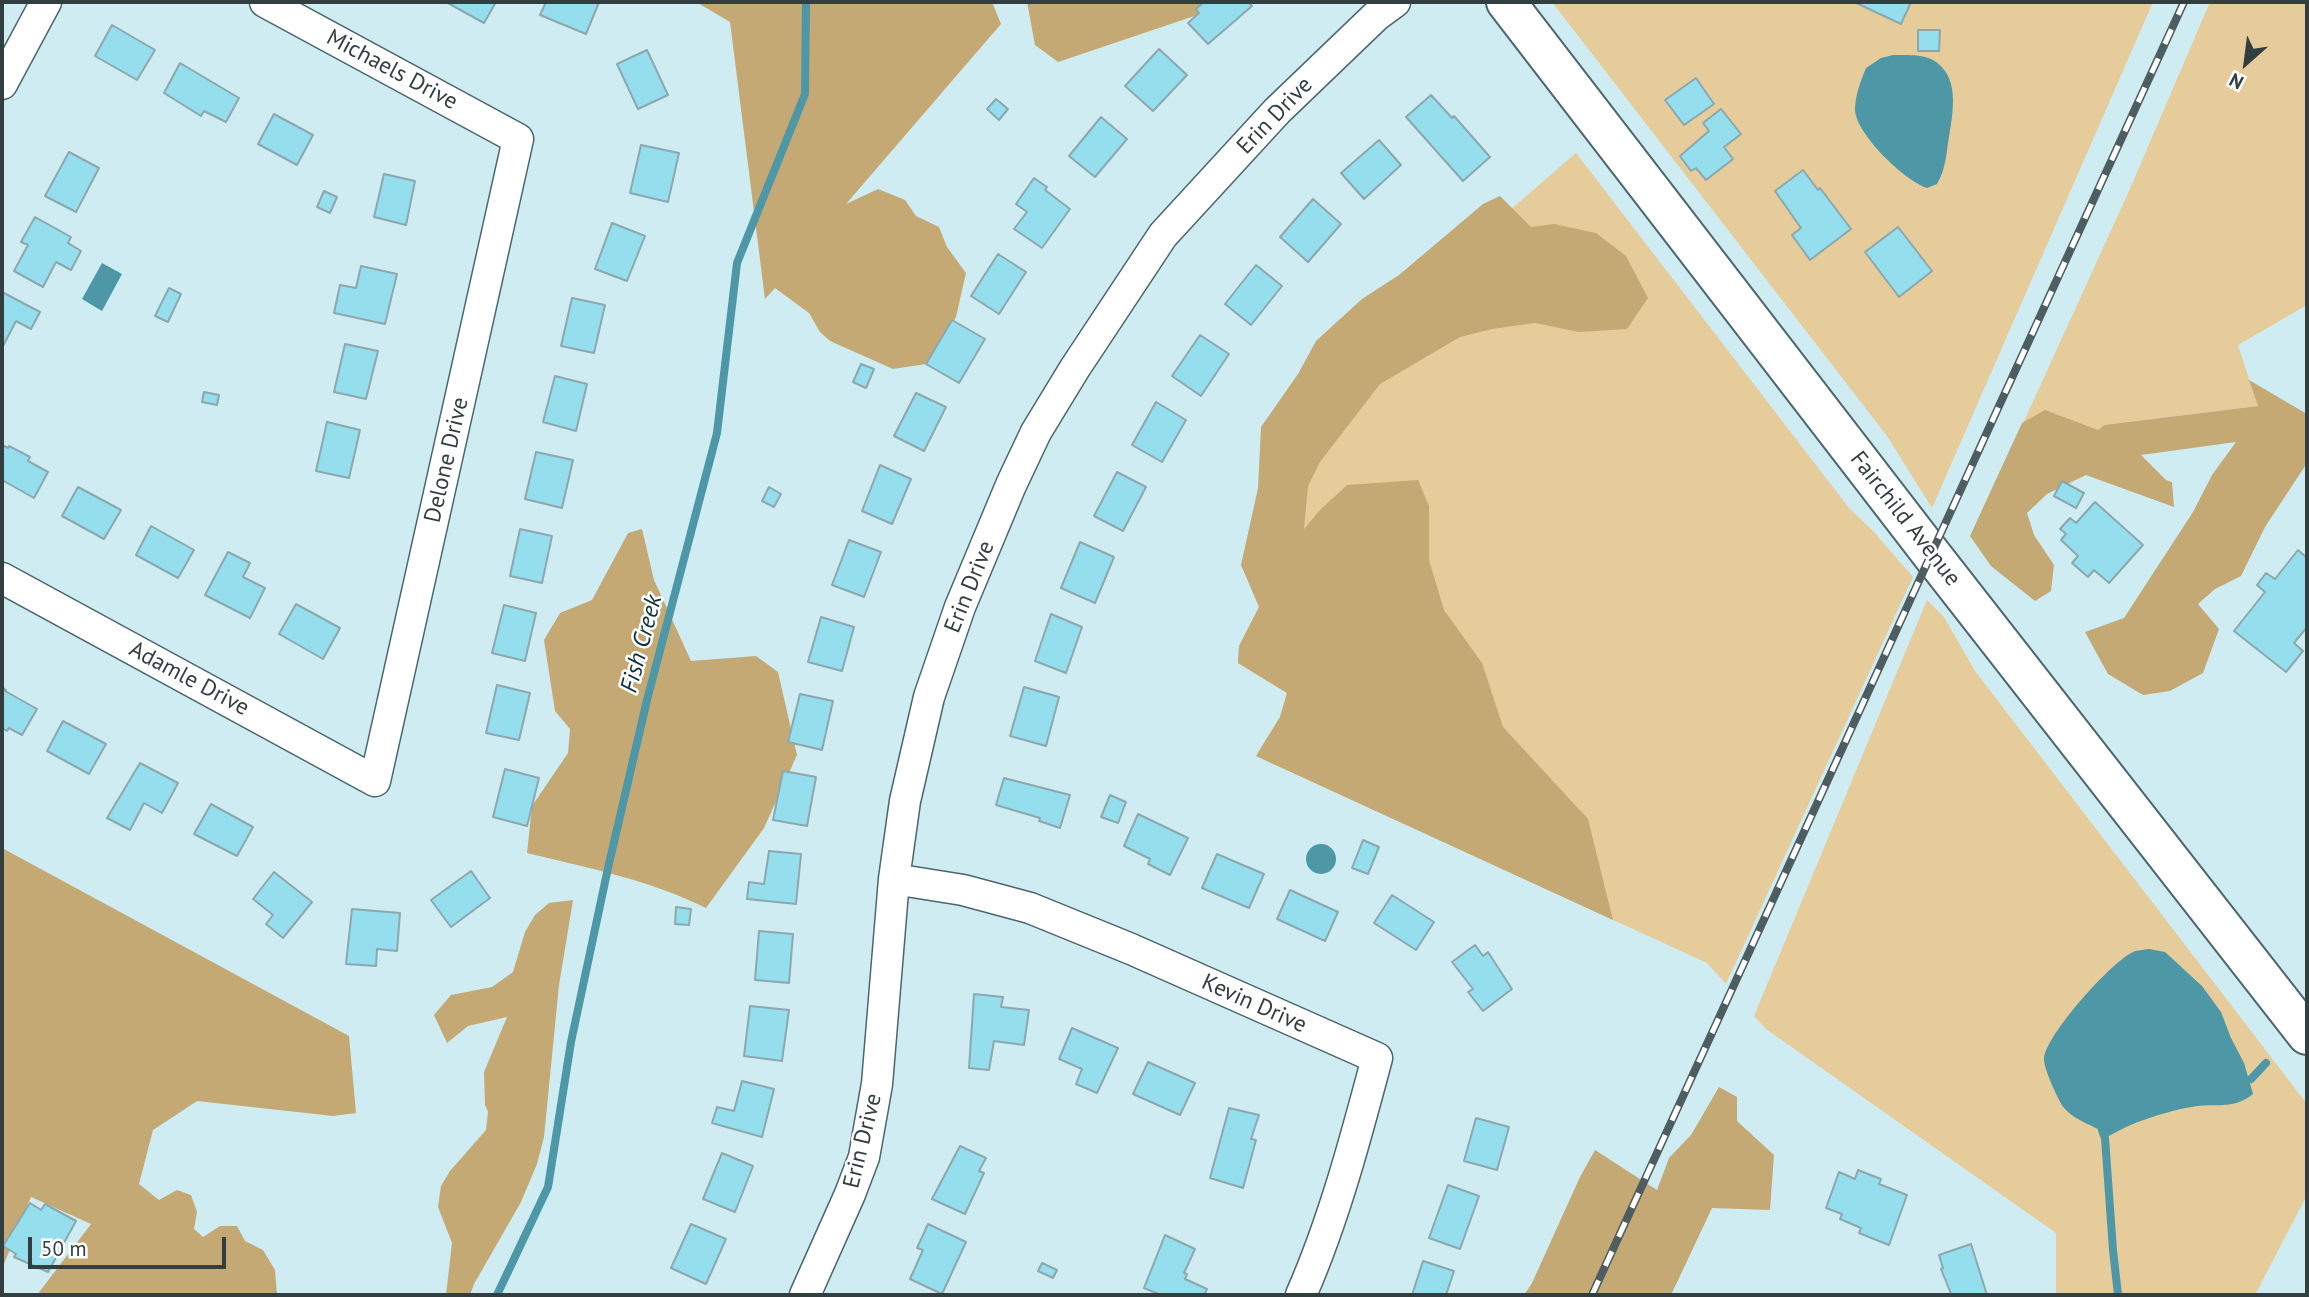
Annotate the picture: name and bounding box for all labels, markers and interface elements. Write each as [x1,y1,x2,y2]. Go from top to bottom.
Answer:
street label: Michaels Drive [322,24,462,116]
north arrow [2211,28,2281,98]
text: N [2225,68,2247,95]
street label: Erin Drive [1232,72,1318,160]
street label: Delone Drive [419,395,475,525]
street label: Fairchild Avenue [1844,446,1966,592]
street label: Erin Drive [939,537,1001,637]
water label: Fish Creek [615,592,669,696]
street label: Adamle Drive [124,636,254,722]
street label: Kevin Drive [1197,969,1311,1039]
street label: Erin Drive [838,1091,888,1191]
scale bar [32,1224,229,1268]
text: 50 m [41,1235,87,1262]

